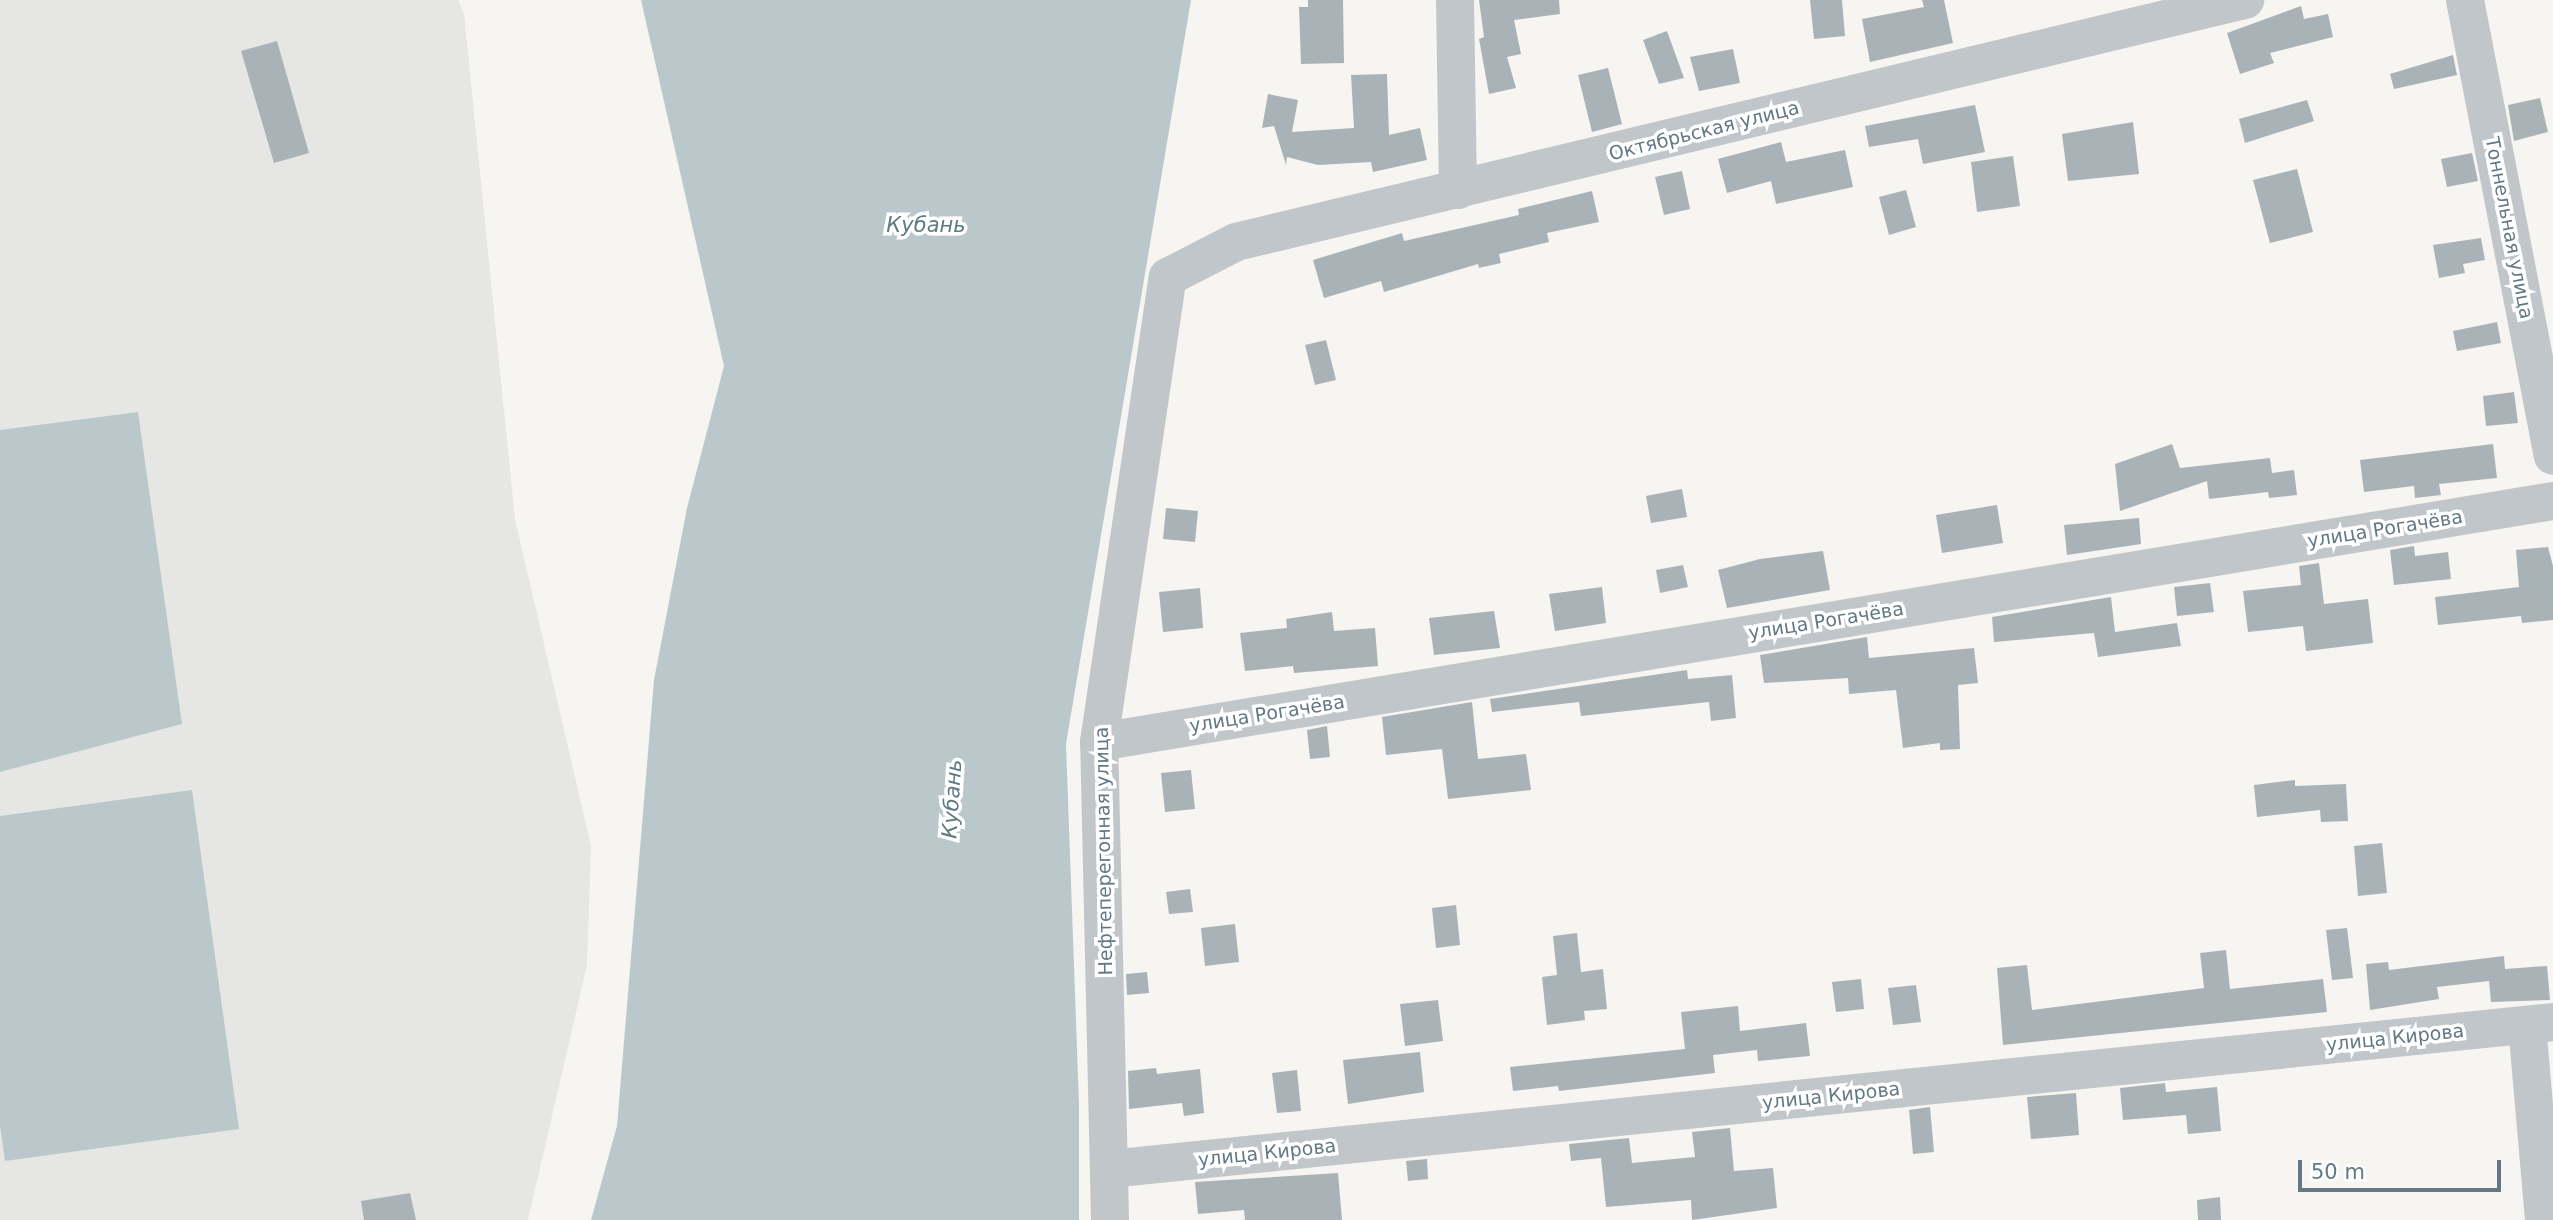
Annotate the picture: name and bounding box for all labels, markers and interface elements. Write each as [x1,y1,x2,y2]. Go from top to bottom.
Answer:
street label: Октябрьская улица [1607,96,1801,166]
street label: Тоннельная улица [2480,135,2538,321]
water label: Кубань [886,212,966,238]
street label: улица Рогачёва [2306,505,2464,553]
street label: улица Рогачёва [1747,597,1905,645]
street label: улица Рогачёва [1188,690,1346,738]
street label: Нефтеперегонная улица [1090,726,1118,976]
water label: Кубань [937,759,967,839]
street label: улица Кирова [2325,1019,2465,1057]
street label: улица Кирова [1761,1077,1901,1115]
street label: улица Кирова [1197,1134,1337,1172]
scale bar [2301,1146,2504,1190]
text: 50 m [2311,1160,2365,1184]

